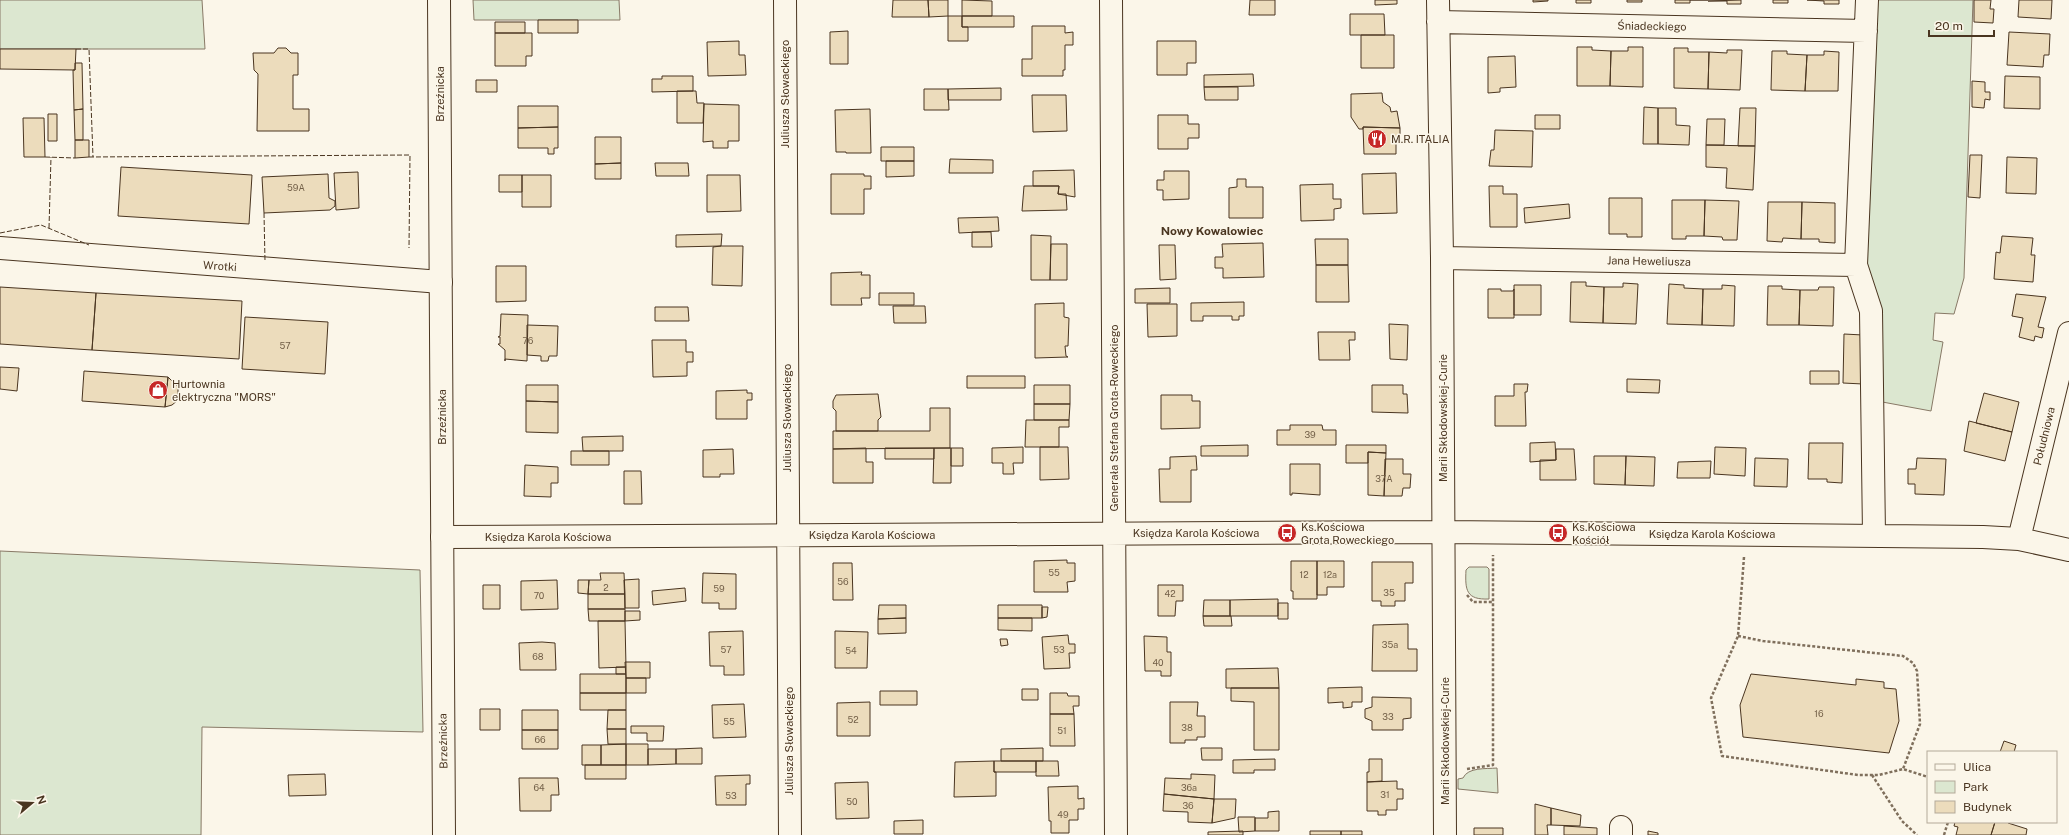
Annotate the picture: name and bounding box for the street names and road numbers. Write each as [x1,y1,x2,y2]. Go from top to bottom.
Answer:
street label: Śniadeckiego [1617,18,1687,33]
street label: Juliusza Słowackiego [779,40,791,148]
street label: Brzeźnicka [434,66,446,122]
street label: Jana Heweliusza [1607,254,1691,268]
street label: Wrotki [203,259,237,273]
street label: Generała Stefana Grota-Roweckiego [1108,324,1120,512]
street label: Marii Skłodowskiej-Curie [1437,354,1449,482]
street label: Juliusza Słowackiego [781,364,793,472]
street label: Brzeźnicka [436,389,448,445]
street label: Południowa [2031,406,2057,466]
street label: Księdza Karola Kościowa [1133,527,1259,539]
street label: Księdza Karola Kościowa [1649,528,1775,540]
street label: Księdza Karola Kościowa [809,529,935,541]
street label: Księdza Karola Kościowa [485,531,611,543]
street label: Marii Skłodowskiej-Curie [1439,677,1451,805]
street label: Juliusza Słowackiego [783,687,795,795]
street label: Brzeźnicka [437,713,449,769]

